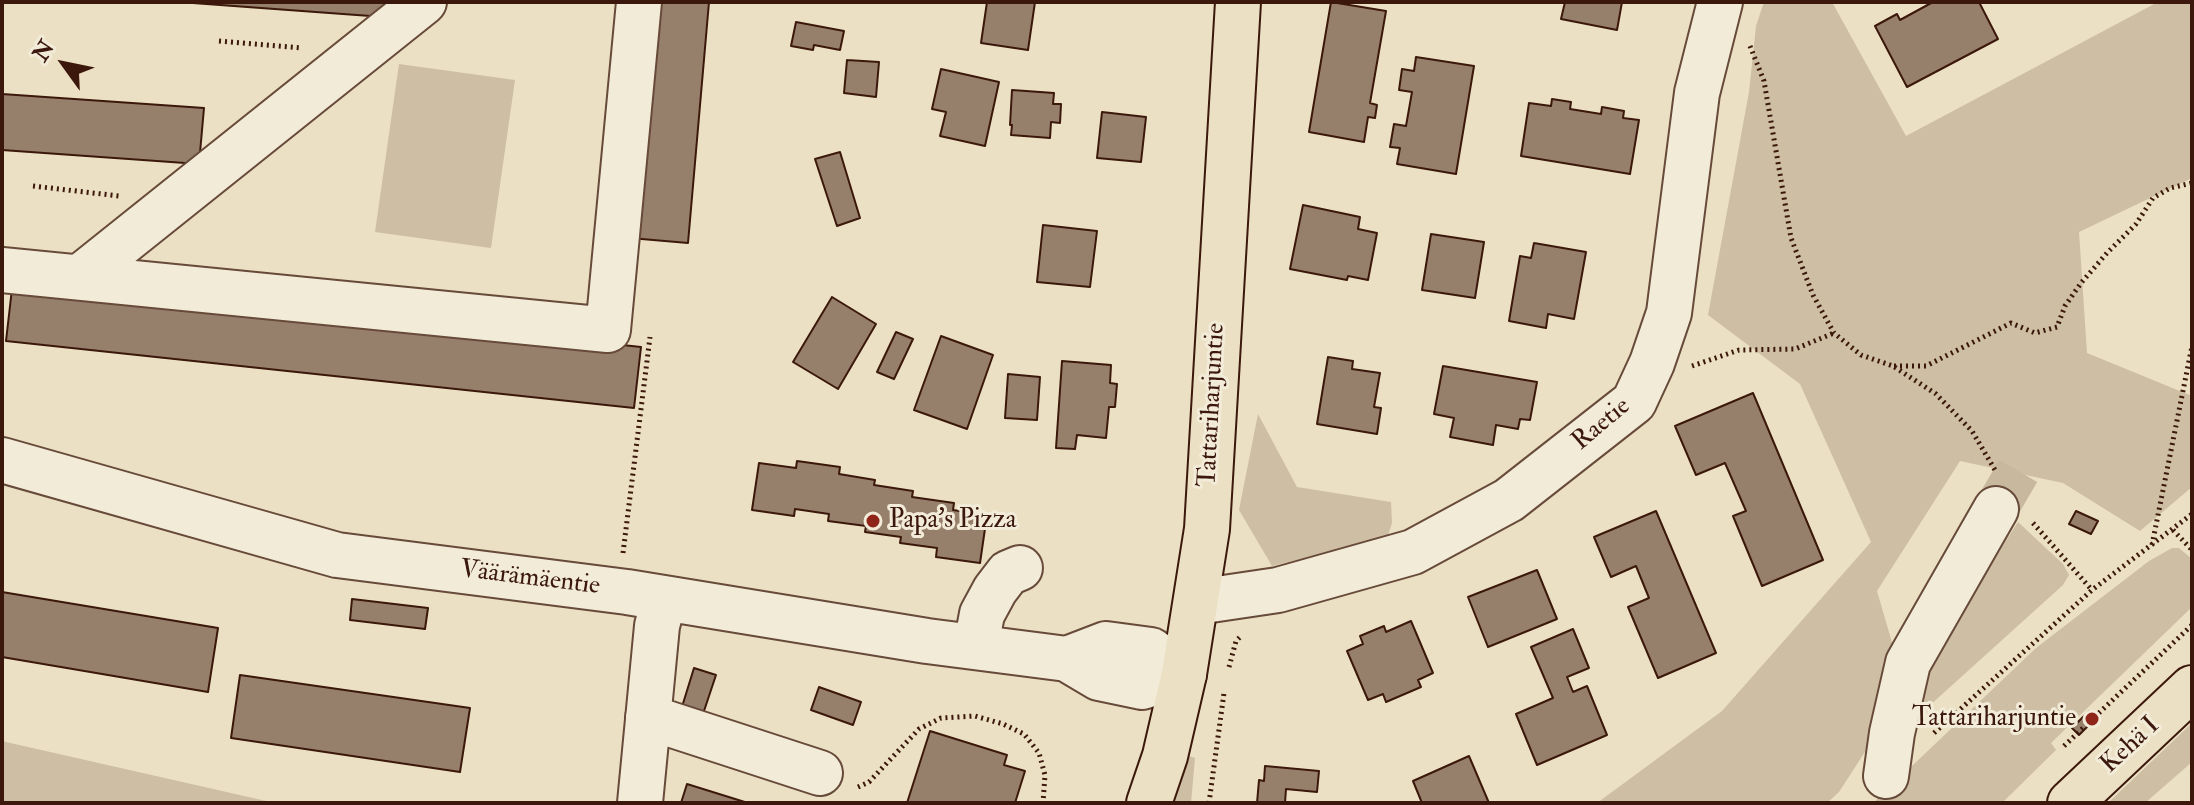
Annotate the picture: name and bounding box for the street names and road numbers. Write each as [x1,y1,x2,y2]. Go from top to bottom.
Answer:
street label: Tattariharjuntie [1193,322,1233,488]
street label: Raetie [1567,392,1637,458]
street label: Väärämäentie [458,555,602,603]
street label: Kehä I [2095,711,2167,781]

